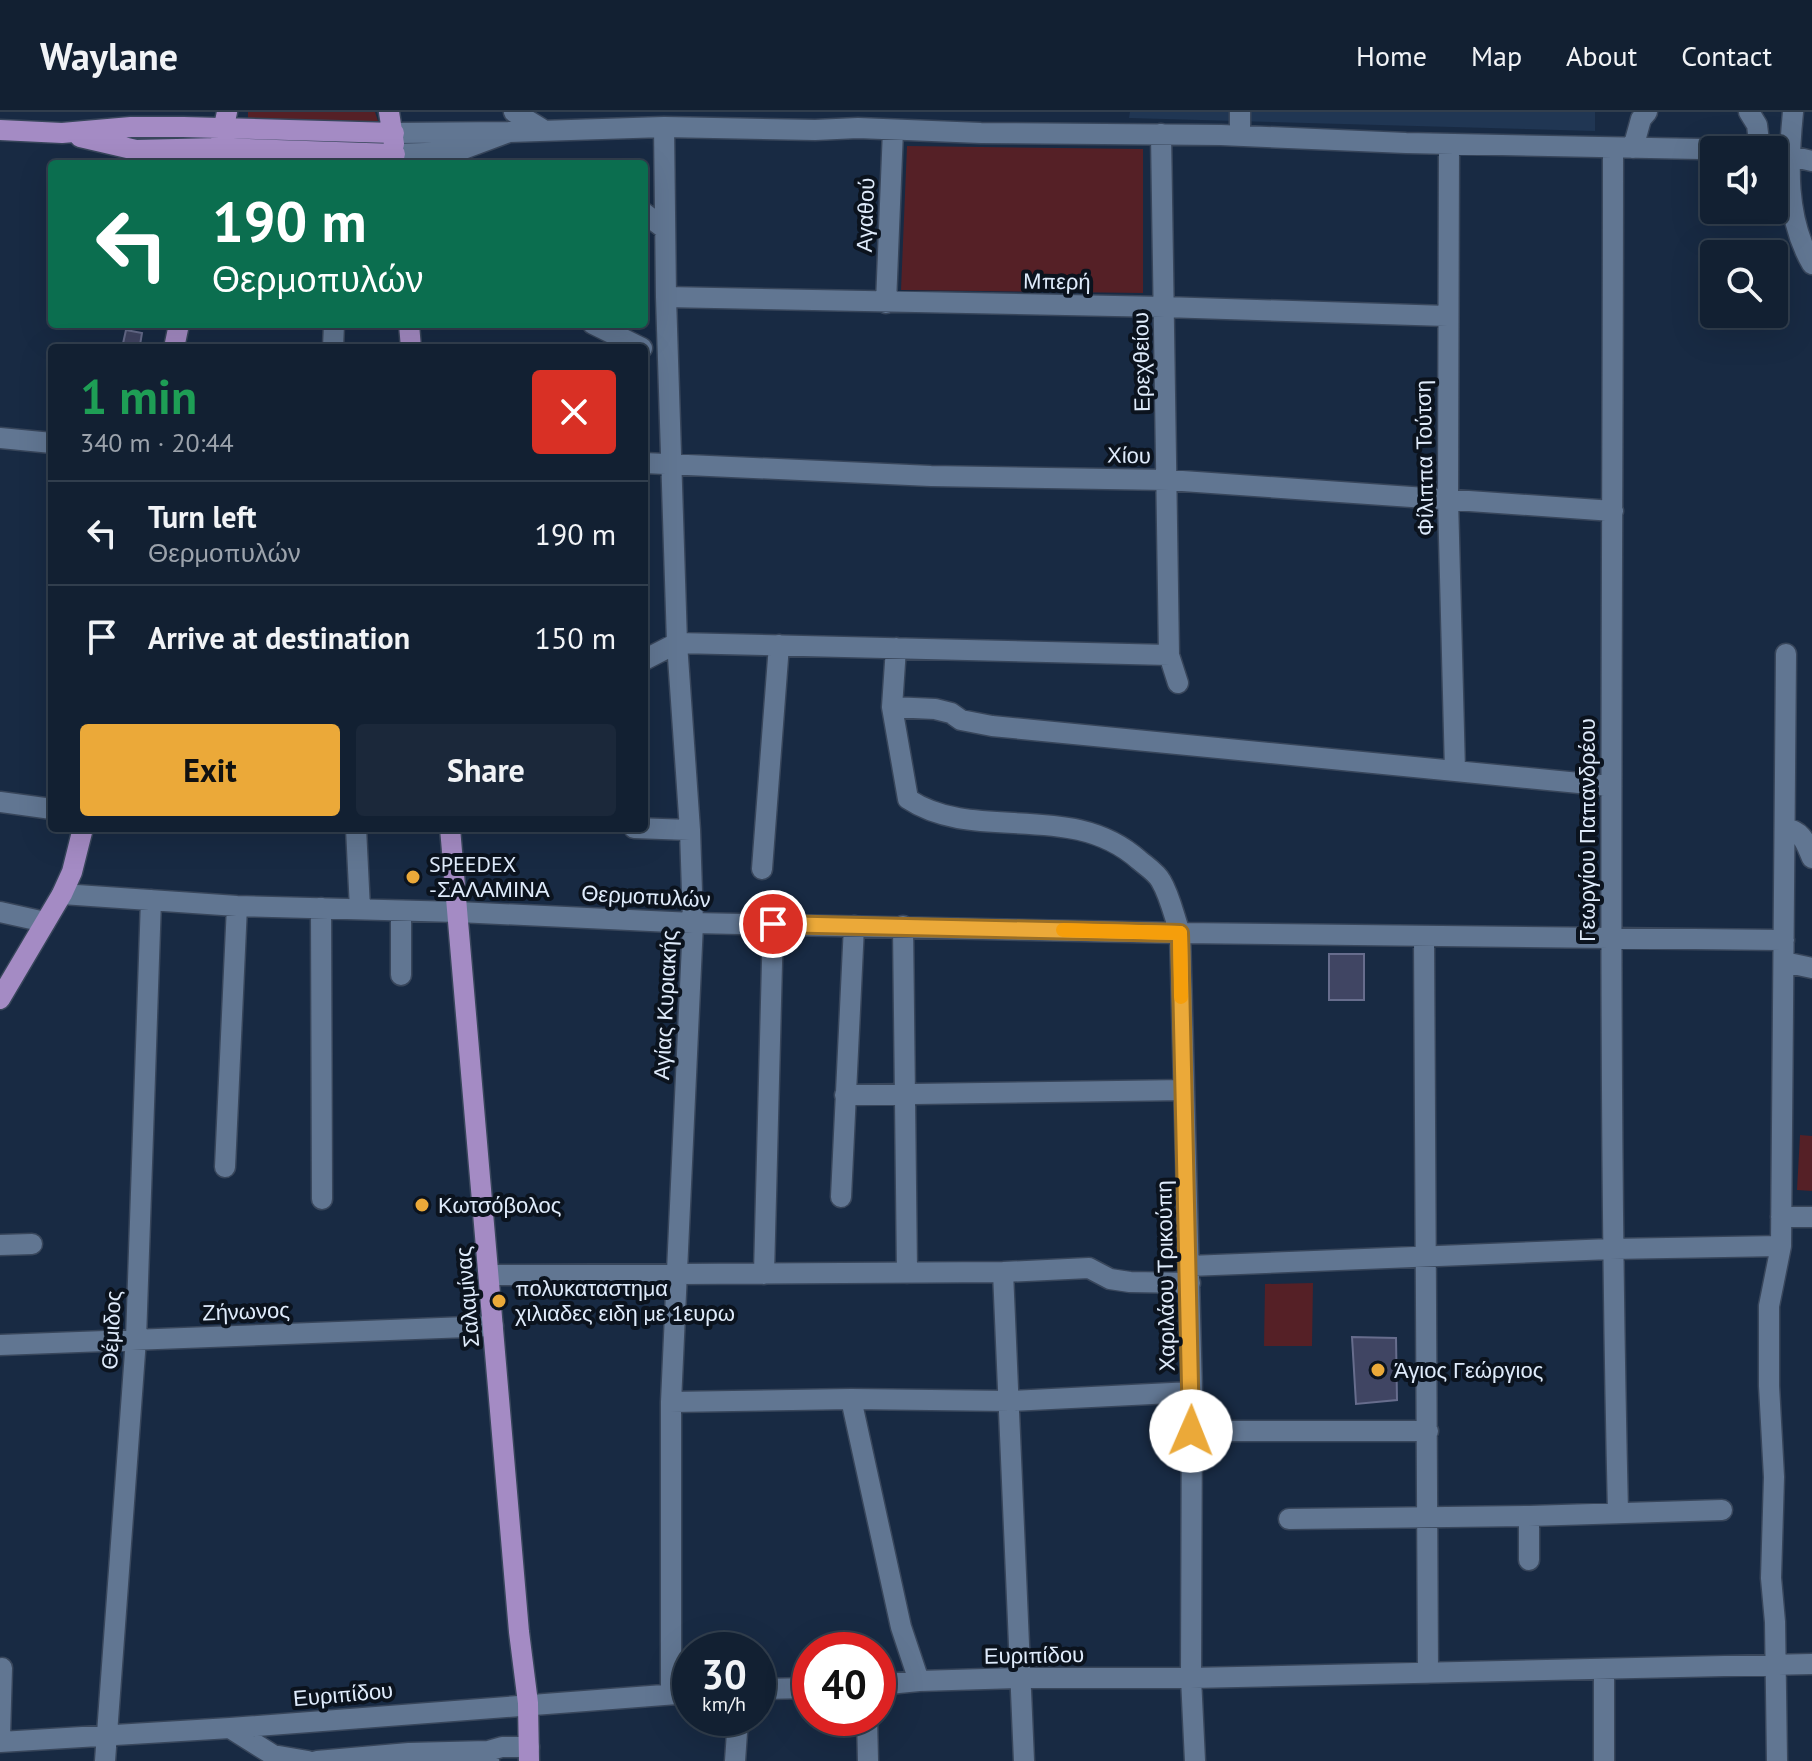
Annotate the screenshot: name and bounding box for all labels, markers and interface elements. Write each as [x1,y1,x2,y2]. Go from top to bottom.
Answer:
text: Waylane [40,31,178,80]
text: Home [1356,37,1427,74]
text: Map [1471,37,1522,74]
text: About [1566,37,1637,74]
text: Contact [1681,37,1772,74]
map controls [1700,136,1788,328]
button: sound [1700,136,1788,224]
street label: Αγαθού [850,177,880,253]
text: 190 m [212,185,367,257]
icon: left [80,192,184,296]
button: search [1700,240,1788,328]
text: Θερμοπυλών [212,255,424,302]
street label: Μπερή [1023,266,1091,296]
street label: Ερεχθείου [1126,312,1156,412]
text: 1 min [80,365,197,427]
button: close [532,370,616,454]
street label: Φίλιππα Τούτση [1409,380,1439,536]
text: 340 m · 20:44 [80,426,234,459]
street label: Χίου [1107,441,1151,469]
text: Turn left [148,497,256,536]
icon: left [80,511,124,555]
text: 190 m [535,514,616,553]
text: Θερμοπυλών [148,536,301,569]
icon: arrive [80,615,124,659]
text: Arrive at destination [148,618,410,657]
text: 150 m [535,618,616,657]
street label: Γεωργίου Παπανδρέου [1573,718,1601,942]
button: Exit [80,724,340,816]
button: Share [356,724,616,816]
place label: SPEEDEX -ΣΑΛΑΜΙΝΑ [429,850,550,903]
marker: SPEEDEX -ΣΑΛΑΜΙΝΑ [404,868,422,886]
street label: Θερμοπυλών [581,879,711,913]
pin [739,890,807,958]
icon: arrive [751,902,795,946]
street label: Αγίας Κυριακής [647,929,683,1081]
street label: Χαριλάου Τρικούπη [1149,1180,1181,1372]
place label: Κωτσόβολος [438,1191,561,1219]
marker: Κωτσόβολος [413,1196,431,1214]
street label: Σαλαμίνας [449,1245,485,1349]
place label: πολυκαταστημα χιλιαδες ειδη με 1ευρω [515,1274,735,1327]
street label: Θέμιδος [95,1290,127,1370]
marker: πολυκαταστημα χιλιαδες ειδη με 1ευρω [490,1292,508,1310]
street label: Ζήνωνος [202,1295,290,1327]
place label: Άγιος Γεώργιος [1394,1356,1543,1384]
marker: Άγιος Γεώργιος [1369,1361,1387,1379]
position arrow [1149,1389,1233,1473]
speed limit sign: 40 [792,1632,896,1736]
street label: Ευριπίδου [984,1640,1084,1670]
text: 30 [701,1648,747,1700]
street label: Ευριπίδου [292,1676,394,1712]
text: km/h [702,1691,746,1717]

